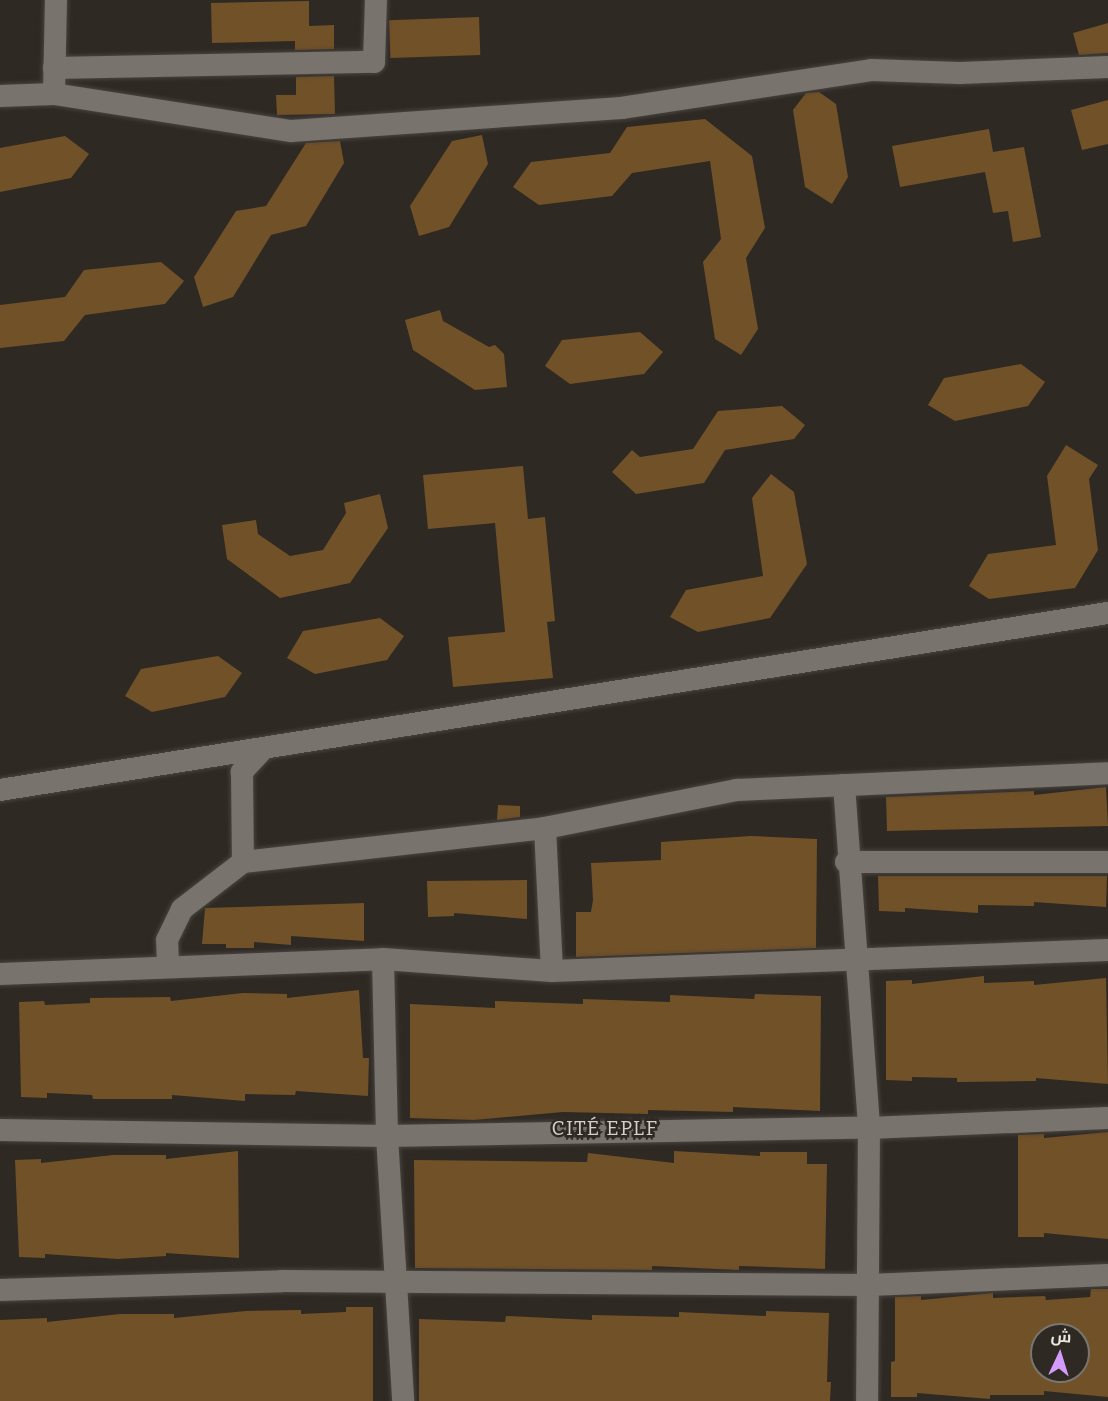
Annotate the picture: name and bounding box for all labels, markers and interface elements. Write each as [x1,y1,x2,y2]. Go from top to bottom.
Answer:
district label: CITÉ EPLF [552,1116,658,1140]
north arrow [1030,1323,1090,1383]
text: ش [1050,1326,1072,1347]

